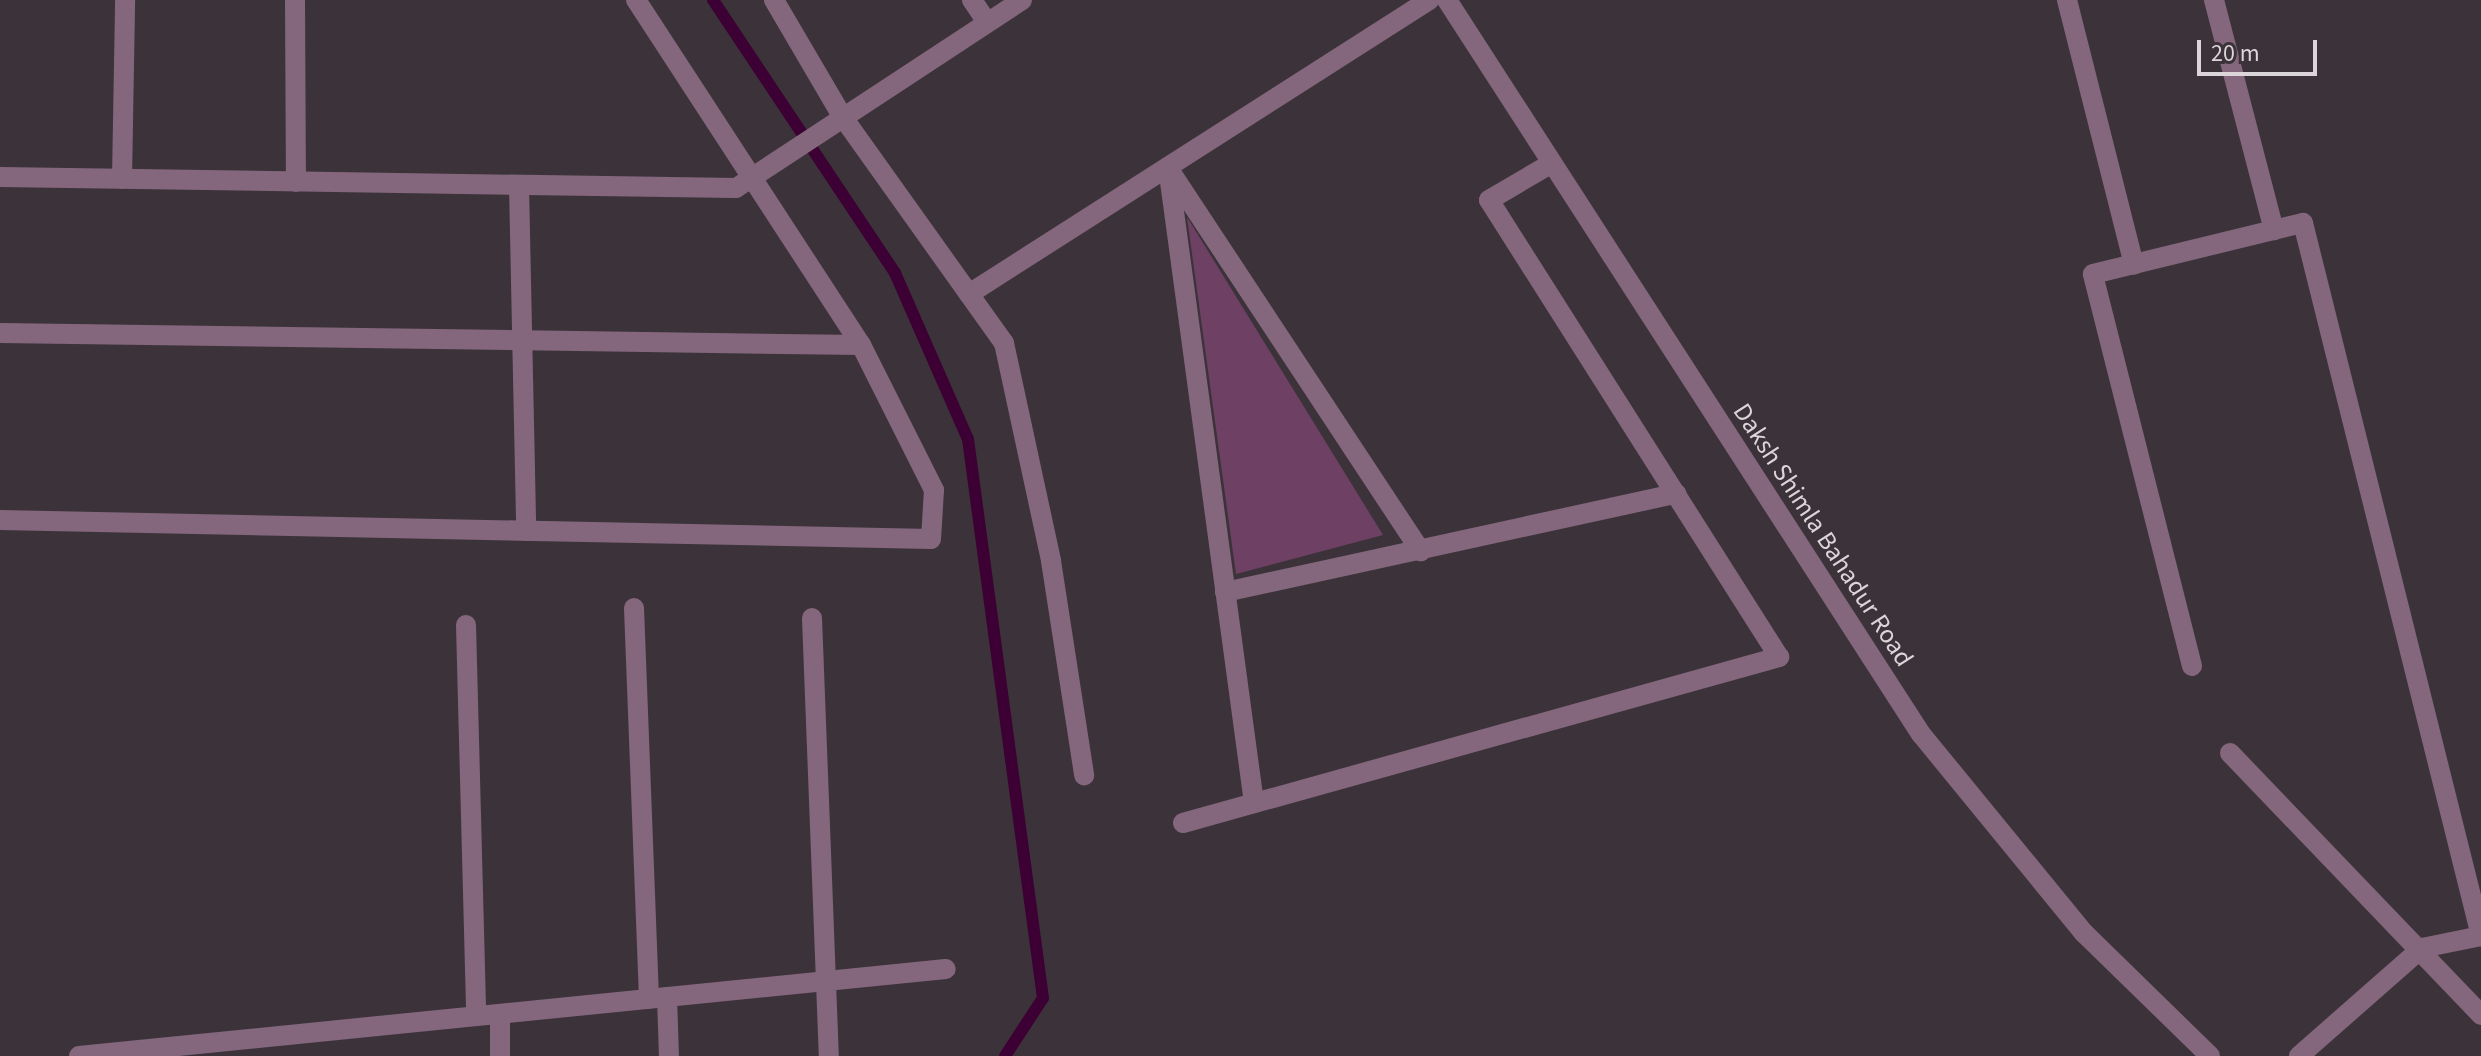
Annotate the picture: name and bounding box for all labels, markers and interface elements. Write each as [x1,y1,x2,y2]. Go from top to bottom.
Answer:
scale bar [2201,24,2321,74]
text: 20 m [2211,36,2260,71]
street label: Daksh Shimla Bahadur Road [1726,398,1920,672]

